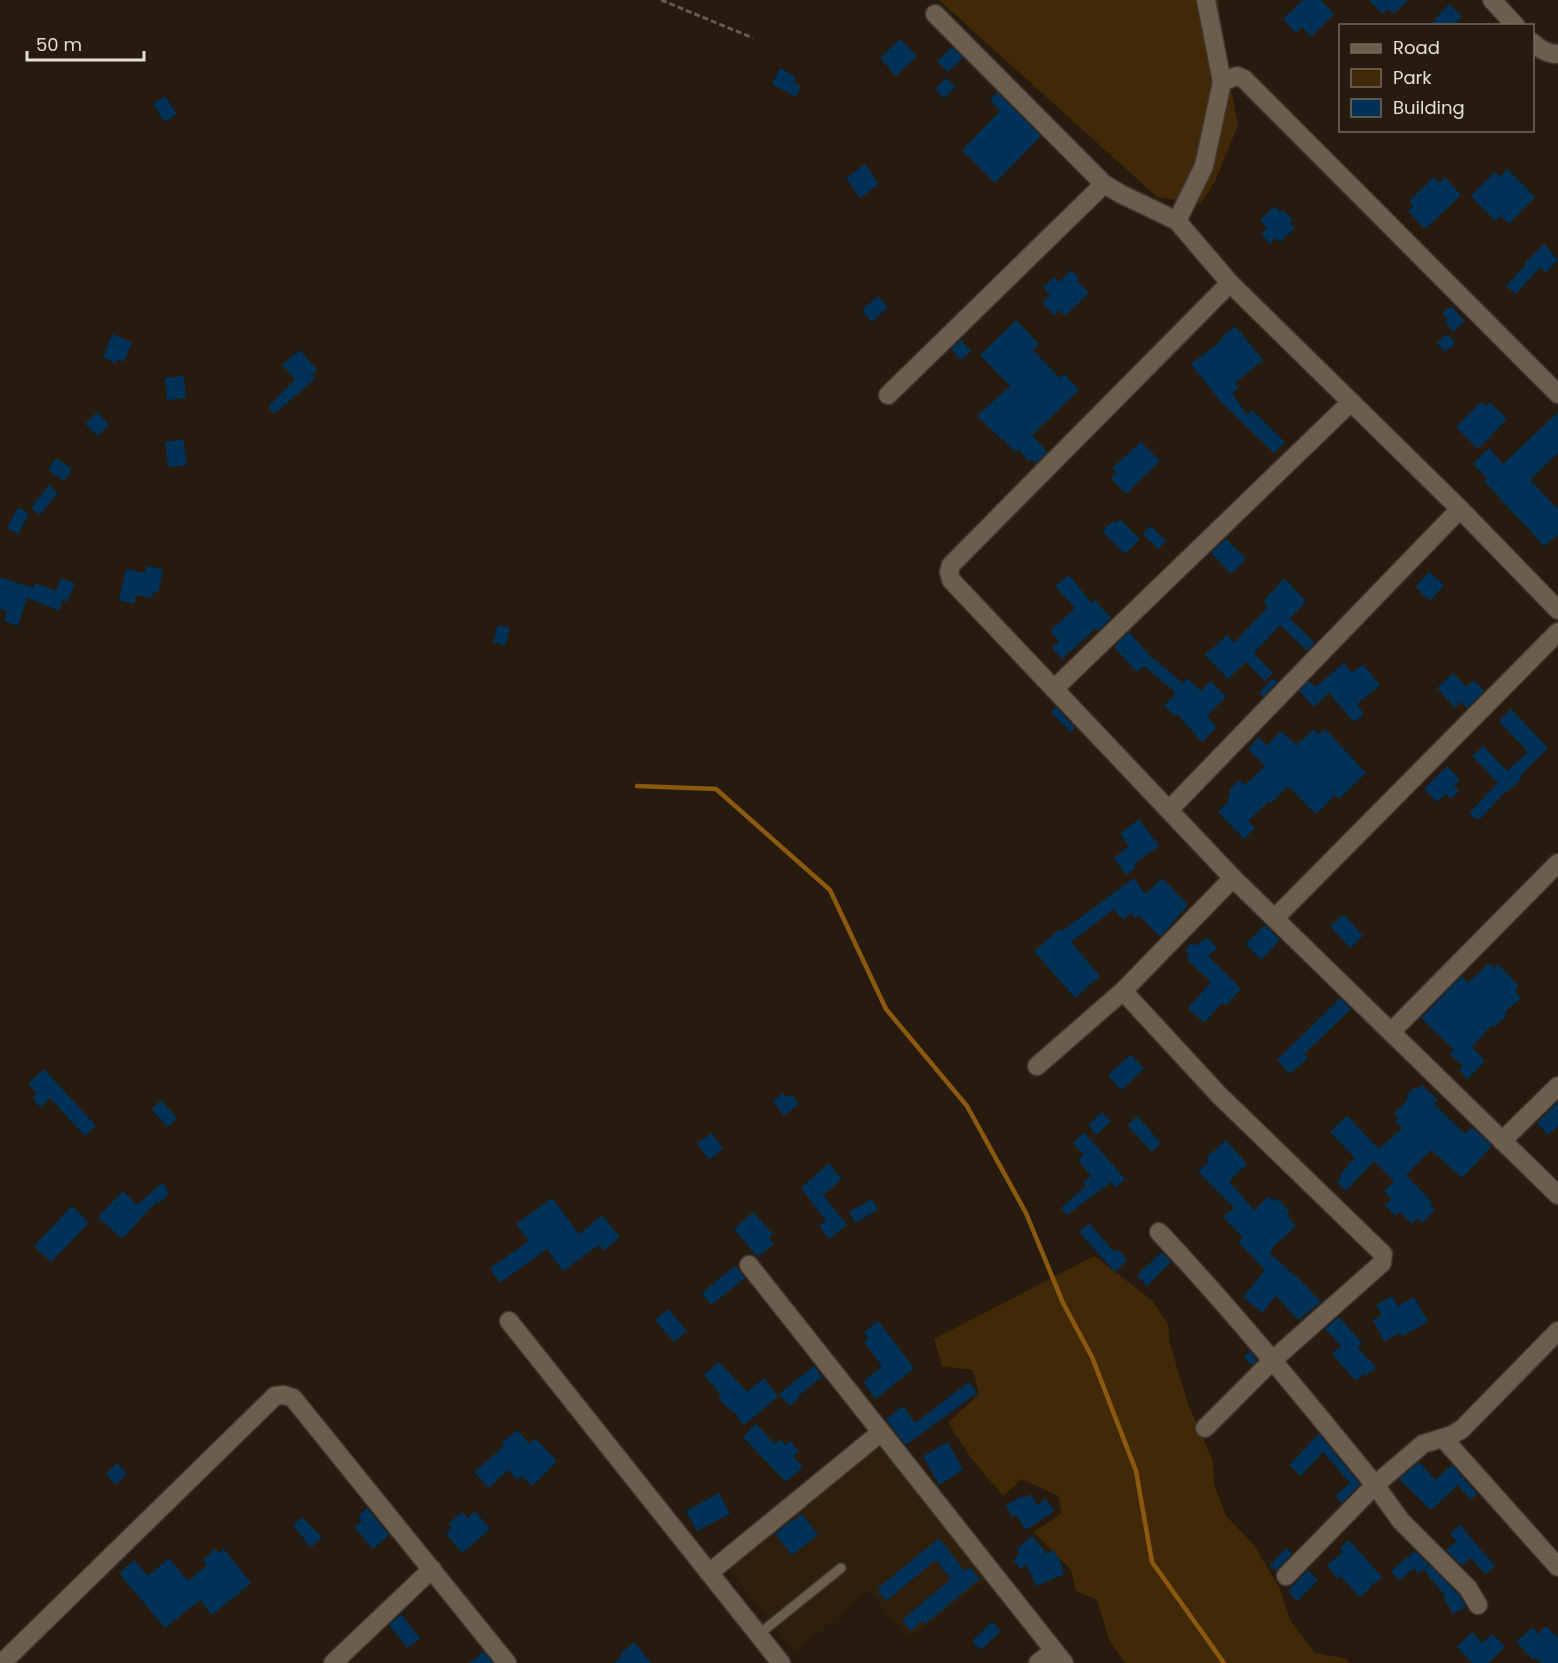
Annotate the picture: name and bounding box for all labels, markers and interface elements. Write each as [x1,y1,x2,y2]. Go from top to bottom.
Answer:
scale bar [27,24,144,62]
legend [1339,24,1534,132]
text: 50 m [36,32,82,57]
text: Road [1393,35,1440,60]
text: Park [1393,65,1432,90]
text: Building [1393,95,1465,120]

